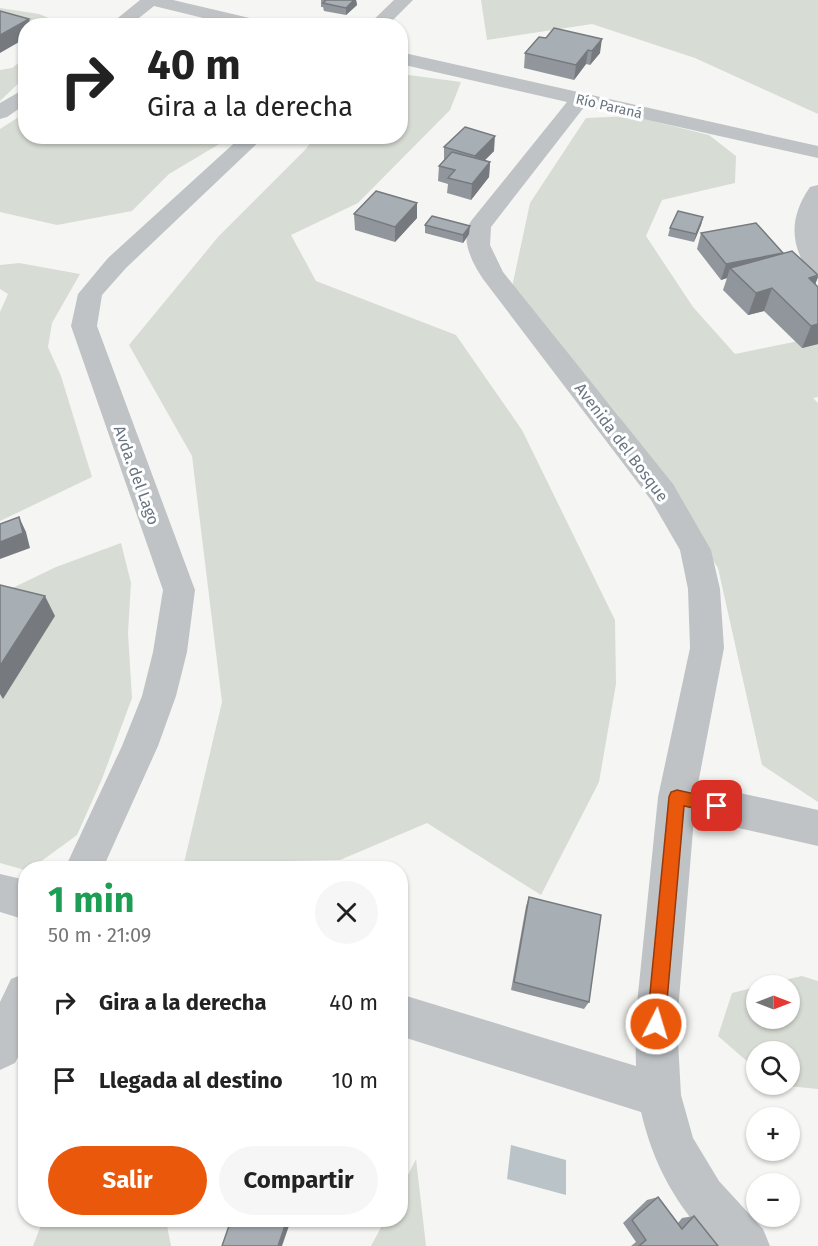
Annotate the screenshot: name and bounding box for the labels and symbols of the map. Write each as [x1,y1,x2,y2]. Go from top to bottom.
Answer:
street label: Río Paraná [574,91,644,122]
street label: Avenida del Bosque [571,379,672,505]
street label: Avda. del Lago [110,423,163,527]
pin [691,780,742,831]
north arrow [746,975,800,1029]
position arrow [624,992,688,1056]

